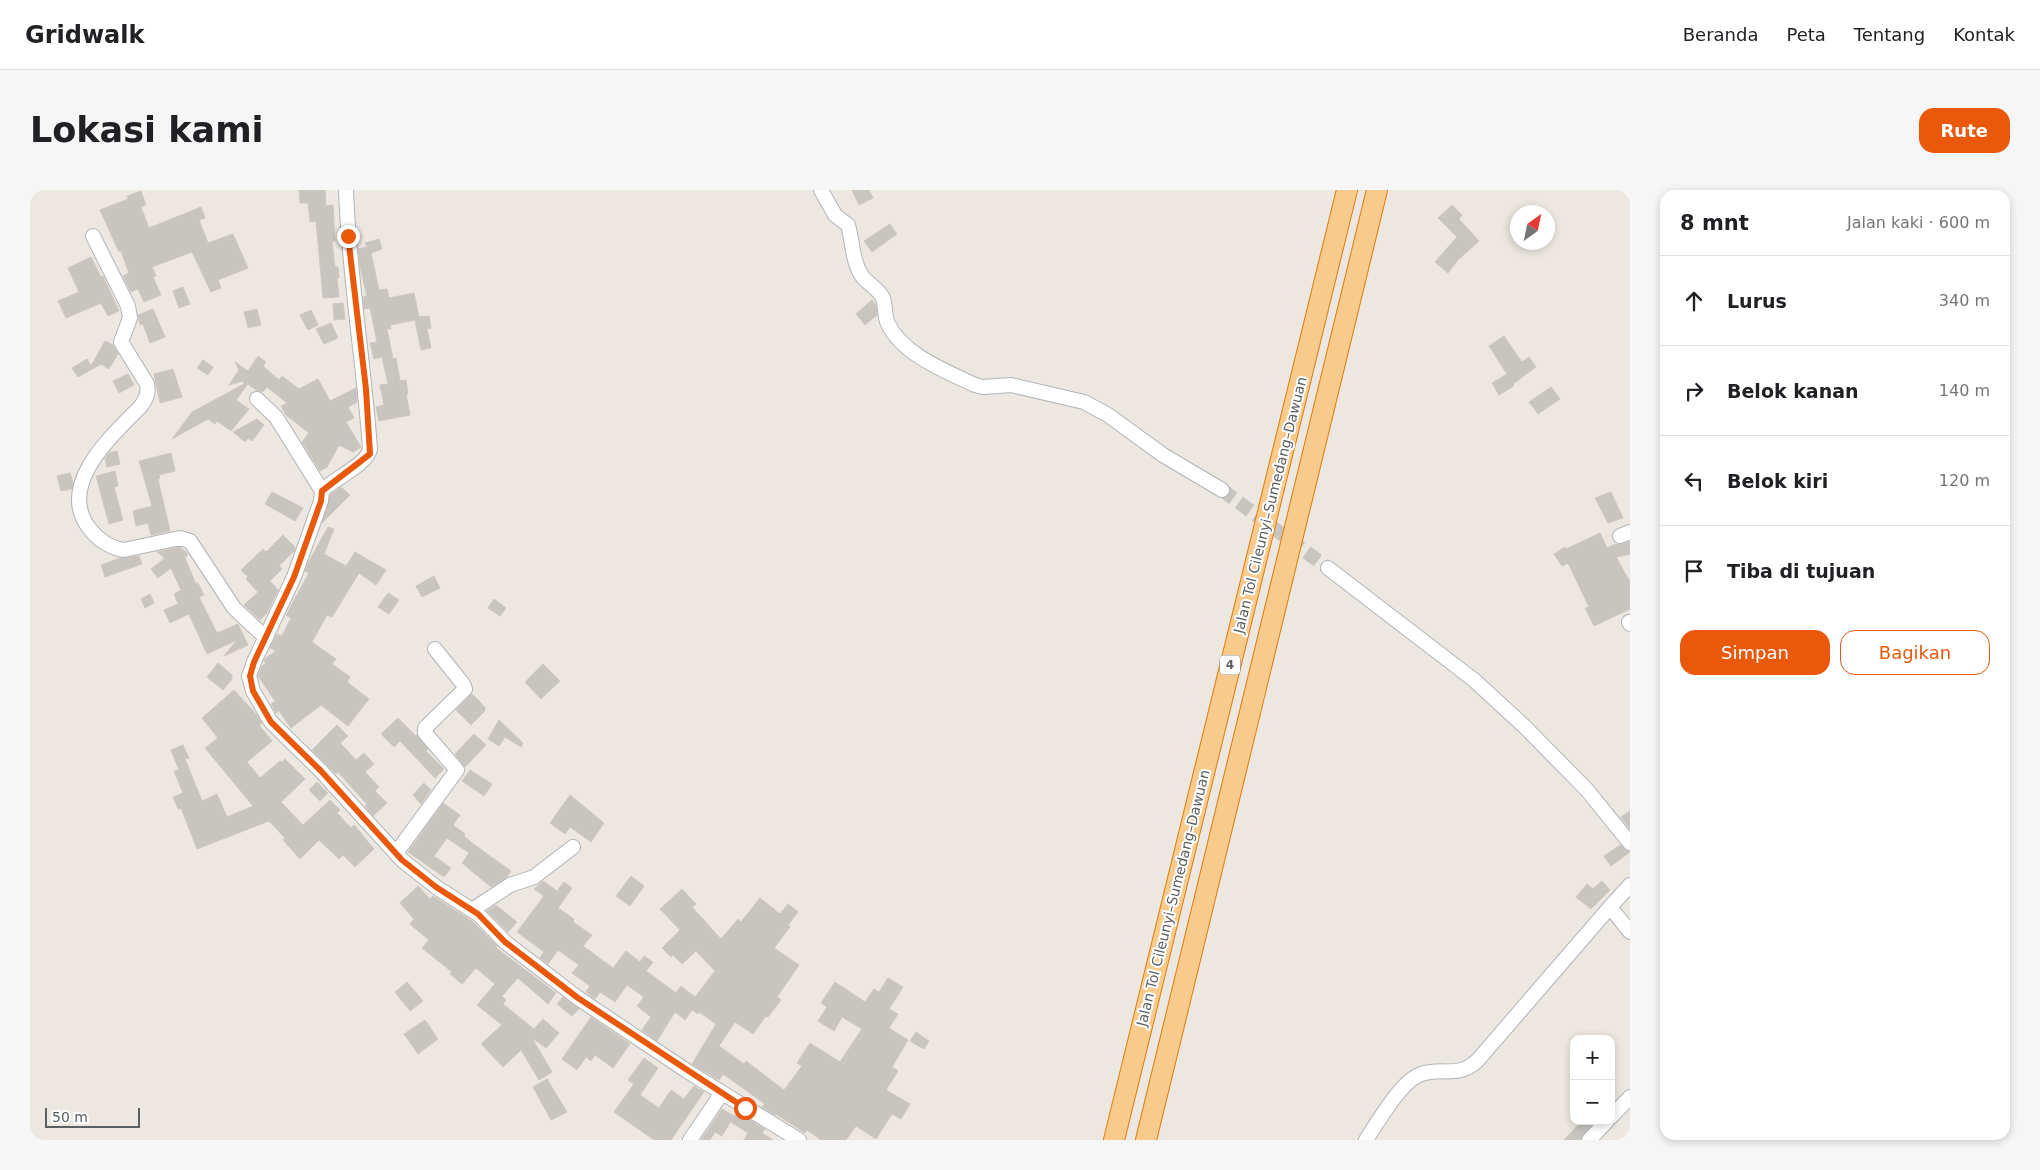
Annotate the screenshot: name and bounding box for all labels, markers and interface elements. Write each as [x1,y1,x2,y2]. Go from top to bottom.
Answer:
text: Gridwalk [25,21,145,49]
text: Beranda [1683,24,1758,45]
text: Peta [1786,24,1826,45]
text: Tentang [1854,24,1925,45]
text: Kontak [1953,24,2015,45]
button: Rute [1919,108,2010,153]
text: Lokasi kami [30,110,264,150]
north arrow [1510,205,1555,250]
text: 8 mnt [1680,211,1749,235]
text: Jalan kaki · 600 m [1847,213,1990,232]
route end [337,225,360,248]
icon: ahead [1680,287,1708,315]
text: Lurus [1727,290,1787,312]
text: 340 m [1939,291,1990,310]
street label: Jalan Tol Cileunyi–Sumedang–Dawuan [1230,375,1310,636]
icon: right [1680,377,1708,405]
text: Belok kanan [1727,380,1859,402]
text: 140 m [1939,381,1990,400]
icon: left [1680,467,1708,495]
text: Belok kiri [1727,470,1828,492]
text: 120 m [1939,471,1990,490]
icon: arrive [1680,557,1708,585]
text: Tiba di tujuan [1727,560,1875,582]
button: Simpan [1680,630,1830,675]
button: Bagikan [1840,630,1990,675]
road number: 4 [1220,656,1240,674]
street label: Jalan Tol Cileunyi–Sumedang–Dawuan [1133,768,1213,1029]
map controls [1570,1035,1615,1125]
button: + [1570,1035,1615,1080]
button: − [1570,1080,1615,1125]
route start [734,1097,757,1120]
scale bar [45,1105,140,1128]
text: 50 m [52,1109,88,1125]

